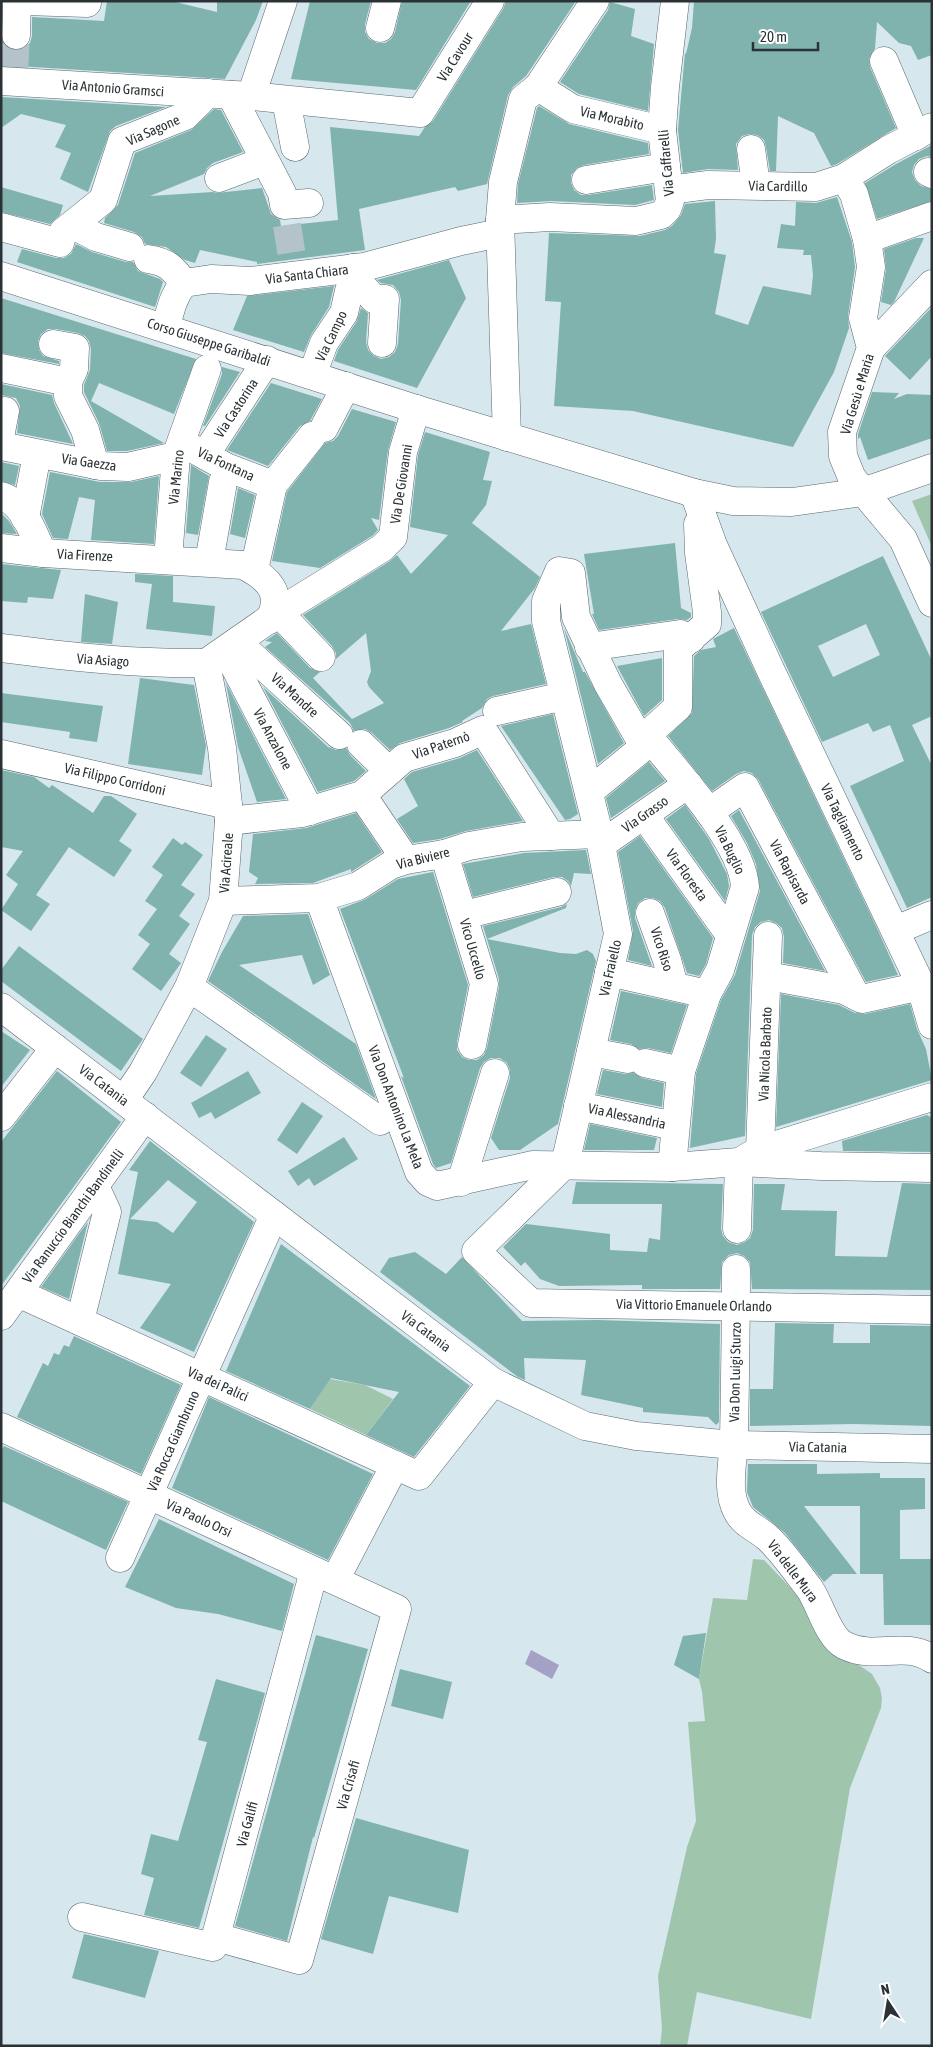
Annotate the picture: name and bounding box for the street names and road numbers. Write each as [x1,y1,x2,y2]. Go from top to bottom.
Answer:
street label: Via Cavour [434,29,477,84]
street label: Via Antonio Gramsci [61,76,165,100]
street label: Via Morabito [578,103,646,133]
street label: Via Sagone [124,111,182,149]
street label: Via Caffarelli [655,129,677,197]
street label: Via Cardillo [748,177,808,195]
street label: Via Santa Chiara [265,261,349,287]
street label: Via Campo [312,308,350,364]
street label: Corso Giuseppe Garibaldi [145,315,273,369]
street label: Via Gesù e Maria [837,352,877,436]
street label: Via Castorina [211,375,261,441]
street label: Via De Giovanni [387,443,415,525]
street label: Via Fontana [195,444,257,484]
street label: Via Marino [165,449,187,505]
street label: Via Gaezza [60,450,118,474]
street label: Via Firenze [57,546,113,564]
street label: Via Asiago [76,650,130,670]
street label: Via Mandre [268,670,322,720]
street label: Via Anzalone [250,706,296,772]
street label: Via Paternò [410,728,472,762]
street label: Via Filippo Corridoni [63,760,167,798]
street label: Via Tagliamento [818,781,868,863]
street label: Via Grasso [619,792,671,836]
street label: Via Buglio [712,823,748,877]
street label: Via Acireale [216,832,236,894]
street label: Via Rapisarda [766,837,814,907]
street label: Via Biviere [395,844,451,872]
street label: Via Floresta [663,846,711,904]
street label: Vico Uccello [457,917,489,981]
street label: Vico Riso [647,925,677,973]
street label: Via Fraiello [596,938,624,998]
street label: Via Nicola Barbato [755,1006,775,1102]
street label: Via Don Antonino La Mela [365,1043,427,1171]
street label: Via Catania [76,1061,132,1109]
street label: Via Alessandria [587,1100,667,1132]
street label: Via Ranuccio Bianchi Bandinelli [19,1146,127,1286]
street label: Via Vittorio Emanuele Orlando [616,1296,772,1314]
street label: Via Catania [398,1307,454,1355]
street label: Via Don Luigi Sturzo [726,1322,744,1422]
street label: Via dei Palici [185,1363,251,1405]
street label: Via Rocca Giambruno [144,1388,202,1494]
street label: Via Catania [789,1438,847,1456]
street label: Via Paolo Orsi [164,1496,234,1540]
street label: Via delle Mura [764,1537,822,1605]
street label: Via Crisafi [333,1758,363,1812]
street label: Via Galifi [233,1799,261,1849]

